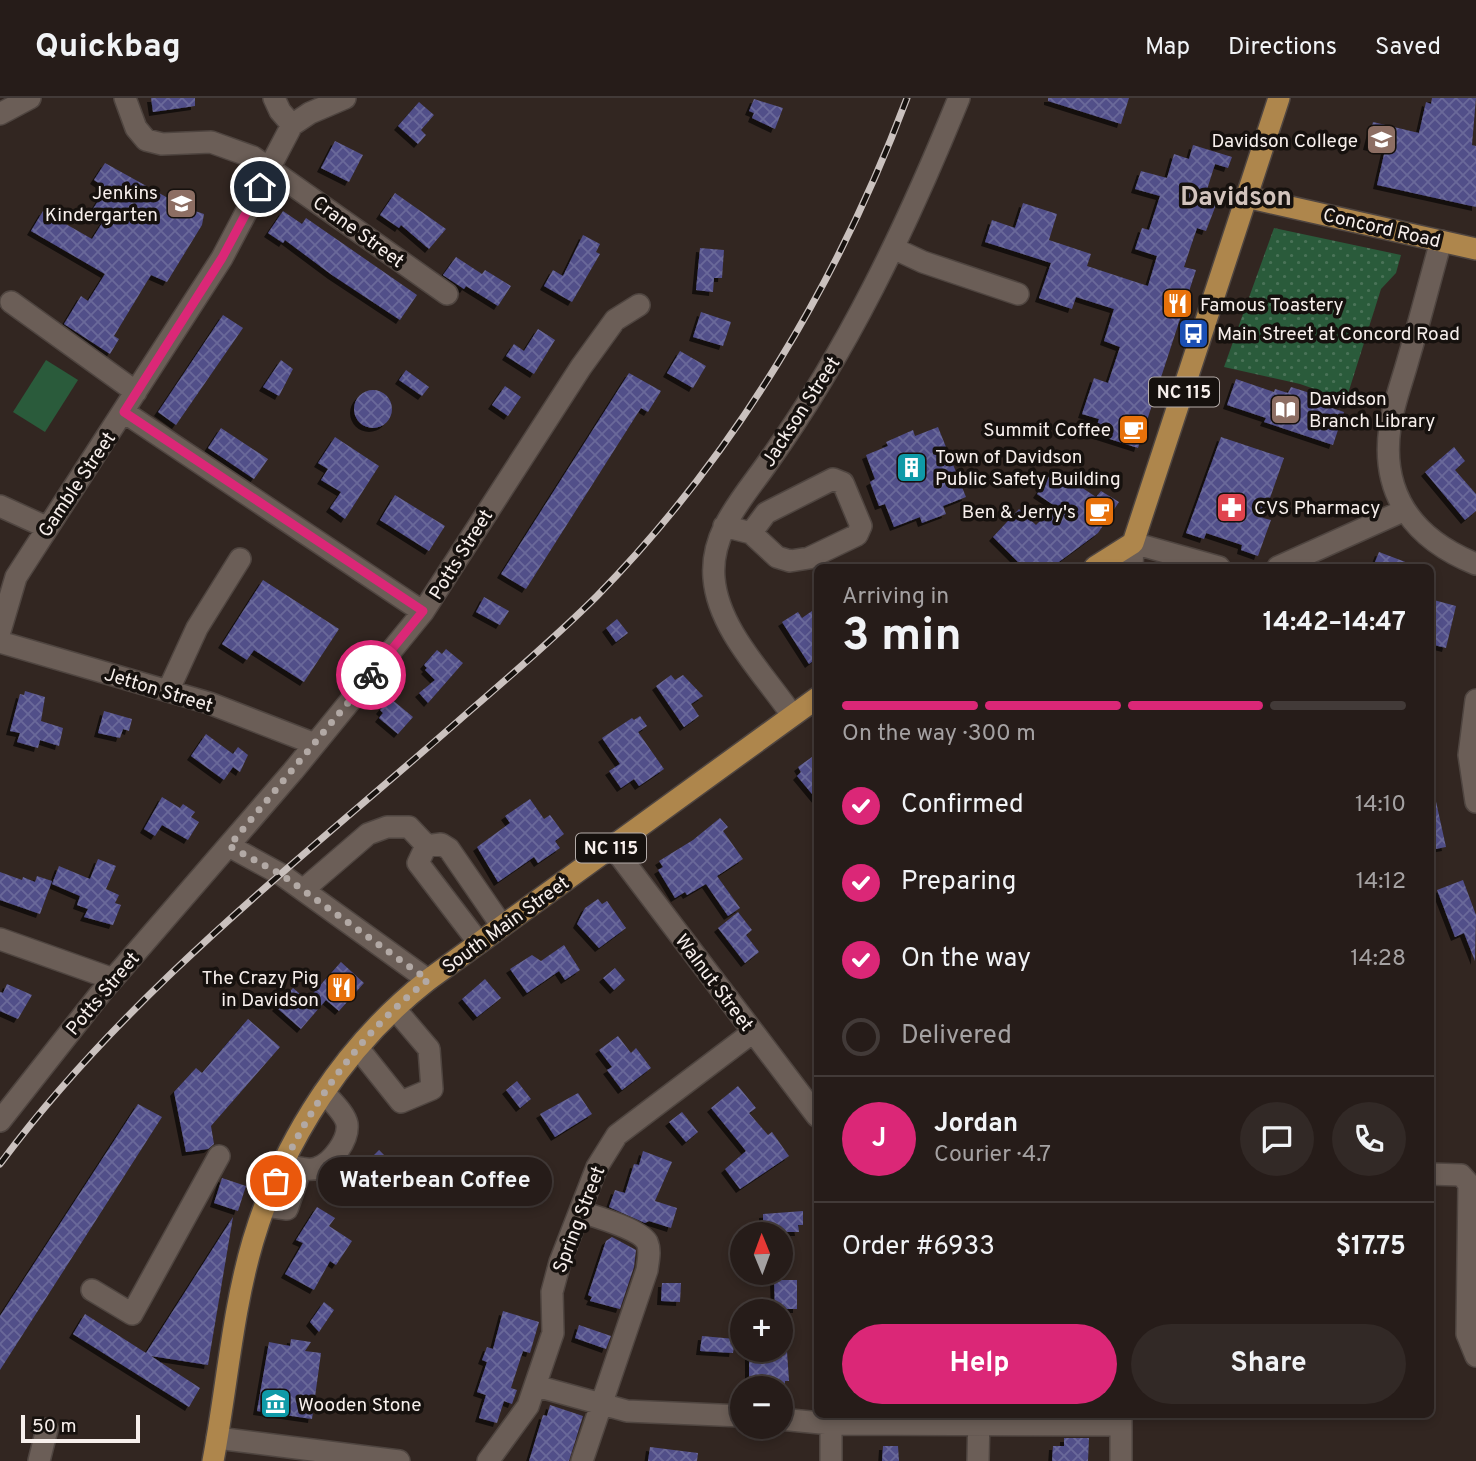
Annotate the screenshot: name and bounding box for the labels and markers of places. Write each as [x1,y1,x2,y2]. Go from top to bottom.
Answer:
school or university icon: Davidson College [1364,123,1398,157]
place label: Davidson College [1211,130,1358,154]
pin [230,157,290,217]
place label: Jenkins Kindergarten [45,182,158,228]
school or university icon: Jenkins Kindergarten [164,186,198,220]
restaurant icon: Famous Toastery [1160,287,1194,321]
place label: Famous Toastery [1200,294,1344,318]
bus stop icon: Main Street at Concord Road [1177,316,1211,350]
place label: Main Street at Concord Road [1217,323,1460,347]
place label: Davidson Branch Library [1309,388,1435,434]
library icon: Davidson Branch Library [1269,392,1303,426]
cafe icon: Summit Coffee [1117,412,1151,446]
place label: Summit Coffee [983,419,1111,443]
place label: Town of Davidson Public Safety Building [935,446,1121,492]
building icon: Town of Davidson Public Safety Building [895,450,929,484]
pharmacy icon: CVS Pharmacy [1214,490,1248,524]
cafe icon: Ben & Jerry's [1082,494,1116,528]
place label: CVS Pharmacy [1254,497,1380,521]
place label: Ben & Jerry's [962,501,1076,525]
place label: The Crazy Pig in Davidson [202,967,319,1013]
restaurant icon: The Crazy Pig in Davidson [325,971,359,1005]
pin [246,1151,306,1211]
callout: Waterbean Coffee [318,1156,552,1206]
museum icon: Wooden Stone [258,1387,292,1421]
place label: Wooden Stone [298,1394,422,1418]

